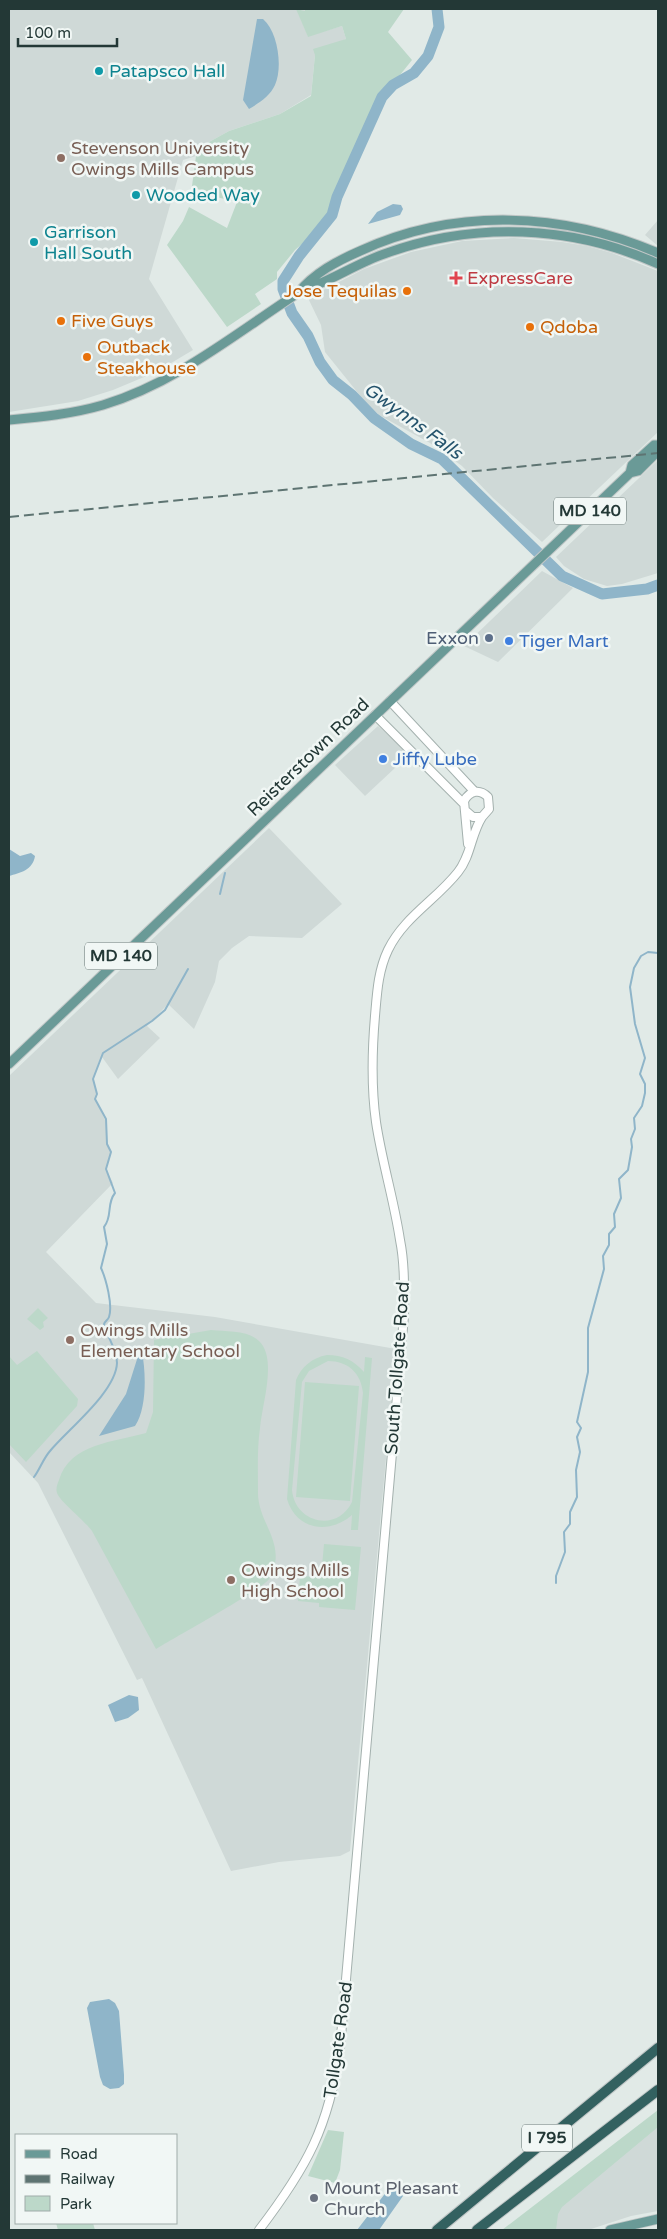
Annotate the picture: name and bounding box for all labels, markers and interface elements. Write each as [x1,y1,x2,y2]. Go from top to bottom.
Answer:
scale bar [18,15,116,47]
text: 100 m [25,24,71,42]
place label: Patapsco Hall [109,60,225,82]
marker: Patapsco Hall [93,65,105,77]
place label: Stevenson University Owings Mills Campus [71,137,254,180]
marker: Stevenson University Owings Mills Campus [55,152,67,164]
place label: Wooded Way [146,184,260,206]
marker: Wooded Way [130,189,142,201]
place label: Garrison Hall South [44,221,132,264]
marker: Garrison Hall South [28,236,40,248]
place label: ExpressCare [467,267,573,289]
marker: ExpressCare [449,271,463,285]
place label: Jose Tequilas [284,280,397,302]
marker: Jose Tequilas [401,285,413,297]
place label: Five Guys [71,310,153,332]
marker: Five Guys [55,315,67,327]
place label: Qdoba [540,316,598,338]
marker: Qdoba [524,321,536,333]
place label: Outback Steakhouse [97,336,196,379]
marker: Outback Steakhouse [81,351,93,363]
water label: Gwynns Falls [360,378,468,465]
road number: MD 140 [554,498,626,524]
place label: Exxon [426,627,479,649]
place label: Tiger Mart [519,630,609,652]
marker: Exxon [483,632,495,644]
marker: Tiger Mart [503,635,515,647]
street label: Reisterstown Road [242,693,374,821]
place label: Jiffy Lube [393,748,477,770]
marker: Jiffy Lube [377,753,389,765]
road number: MD 140 [85,942,157,969]
street label: South Tollgate Road [380,1281,414,1455]
place label: Owings Mills Elementary School [80,1319,240,1362]
marker: Owings Mills Elementary School [64,1334,76,1346]
place label: Owings Mills High School [241,1559,349,1602]
marker: Owings Mills High School [225,1574,237,1586]
street label: Tollgate Road [319,1980,357,2100]
road number: I 795 [522,2124,572,2152]
legend [15,2134,178,2224]
text: Road [60,2145,98,2163]
text: Railway [60,2170,115,2188]
place label: Mount Pleasant Church [324,2177,459,2220]
marker: Mount Pleasant Church [308,2192,320,2204]
text: Park [60,2195,92,2213]

